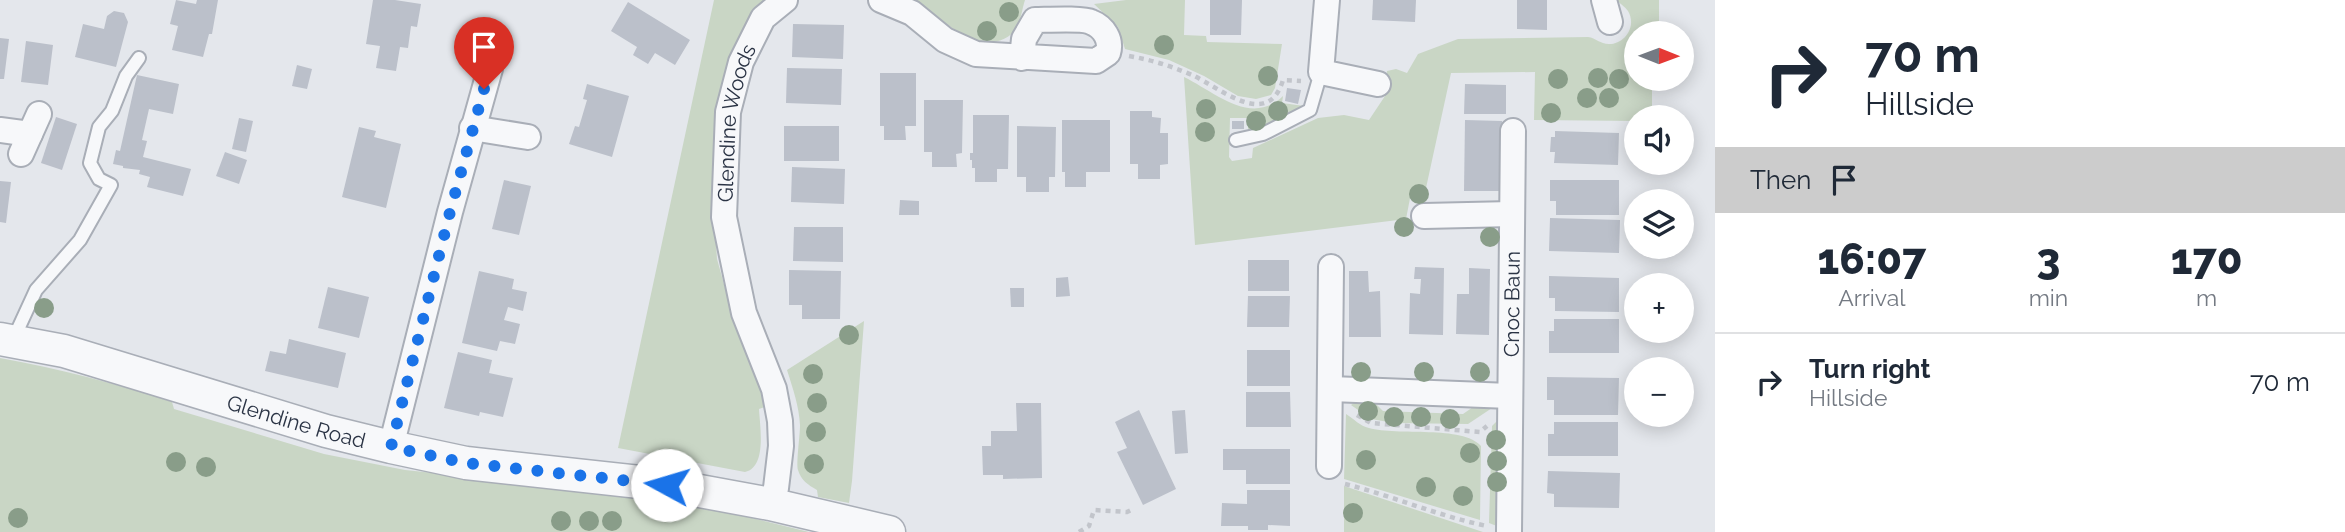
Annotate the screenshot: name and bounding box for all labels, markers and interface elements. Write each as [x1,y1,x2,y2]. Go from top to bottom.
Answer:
pin [454,17,514,89]
north arrow [1624,21,1694,91]
map controls [1624,21,1694,427]
text: 70 m [1865,26,1980,83]
icon: arrive [465,28,503,66]
icon: right [1750,28,1841,119]
street label: Glendine Woods [712,39,761,203]
text: Hillside [1865,85,1974,122]
button: sound [1624,105,1694,175]
icon: arrive [1825,161,1863,199]
text: Then [1750,165,1811,195]
button: layers [1624,189,1694,259]
text: 16:07 [1817,235,1926,284]
text: 3 [2037,235,2060,284]
text: 170 [2171,235,2243,284]
street label: Cnoc Baun [1498,251,1524,357]
button: + [1624,273,1694,343]
text: Arrival [1838,284,1906,311]
text: min [2029,284,2068,311]
text: m [2196,284,2217,311]
text: Turn right [1809,354,1930,384]
button: − [1624,357,1694,427]
icon: right [1750,363,1788,401]
text: 70 m [2250,367,2310,397]
text: Hillside [1809,384,1887,411]
street label: Glendine Road [224,389,368,453]
position arrow [630,448,704,522]

